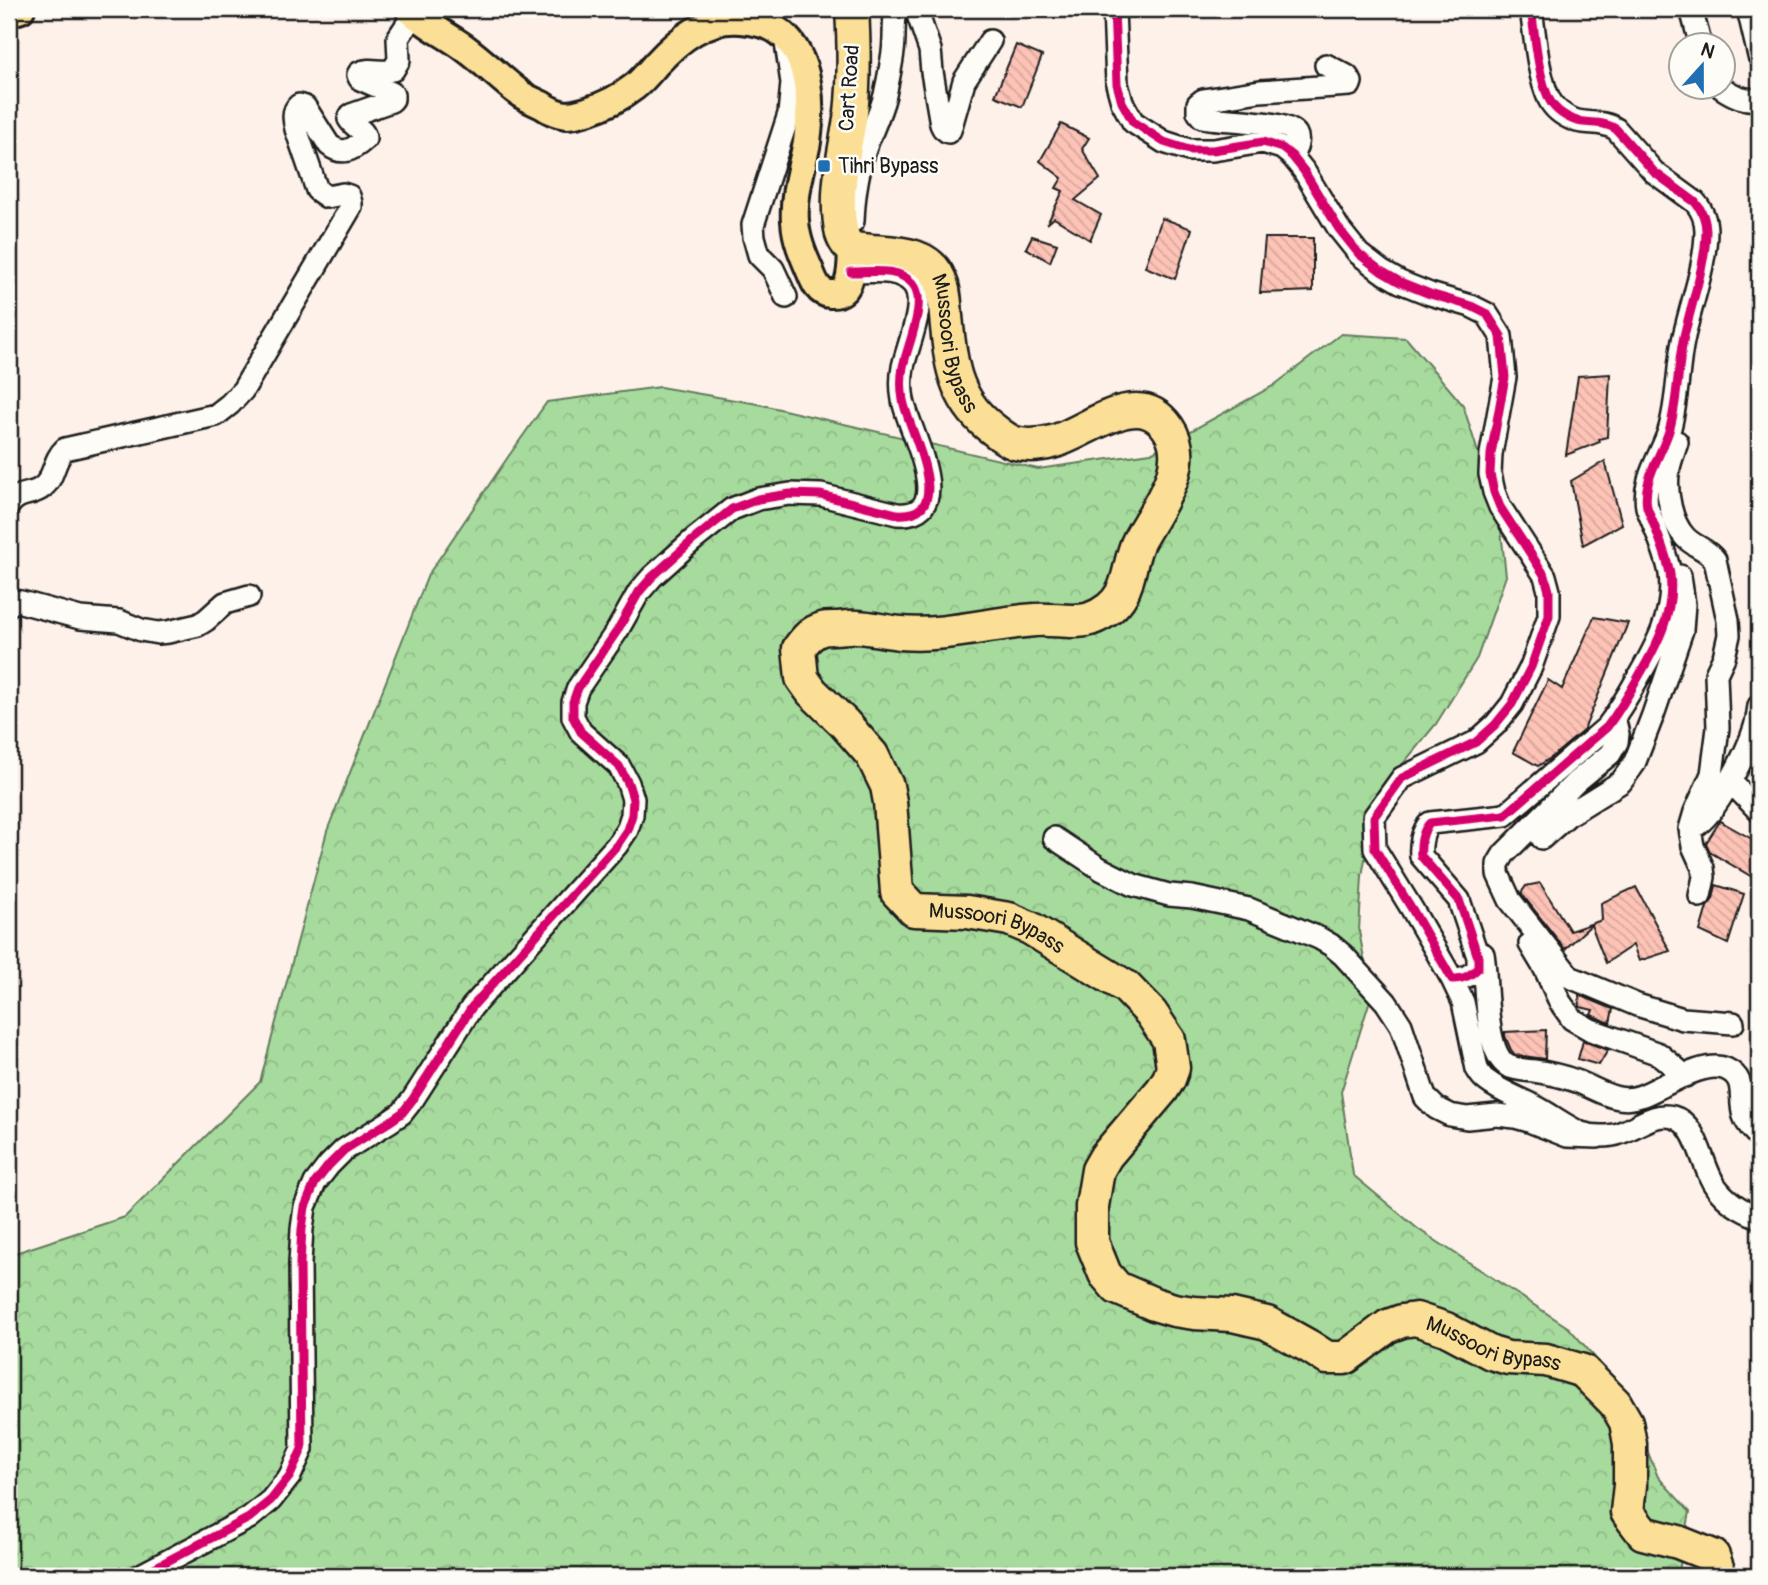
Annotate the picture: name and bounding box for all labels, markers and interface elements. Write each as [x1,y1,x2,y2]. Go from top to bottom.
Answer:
north arrow [1666,32,1736,102]
text: N [1697,38,1718,65]
street label: Cart Road [833,44,866,132]
place label: Tihri Bypass [838,153,939,180]
marker: Tihri Bypass [816,158,832,174]
street label: Mussoori Bypass [925,270,984,419]
street label: Mussoori Bypass [928,898,1070,960]
street label: Mussoori Bypass [1422,1310,1565,1378]

